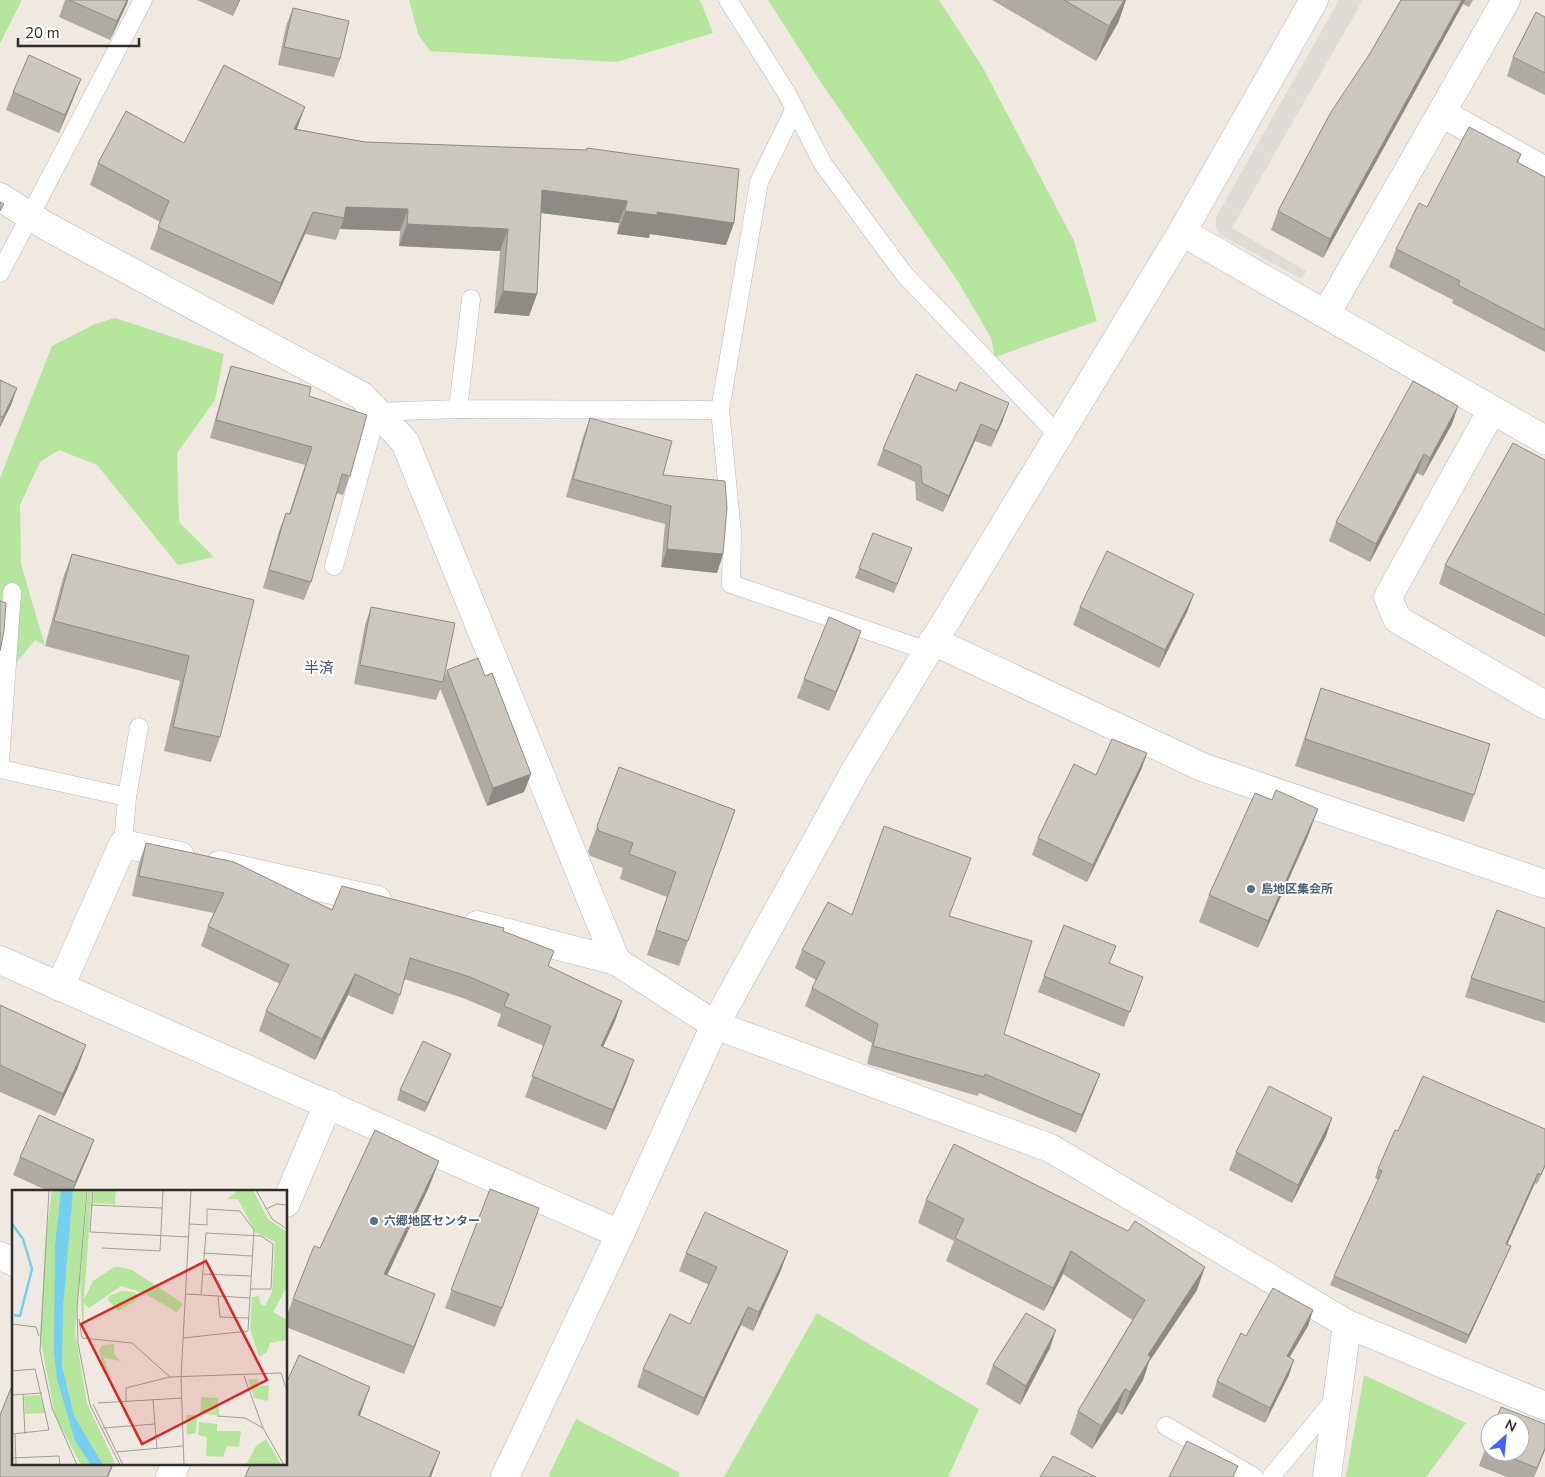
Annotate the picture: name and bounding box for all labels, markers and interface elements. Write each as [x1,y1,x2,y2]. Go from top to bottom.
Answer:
scale bar [18,15,139,47]
text: 20 m [25,23,60,43]
district label: 半済 [304,658,334,678]
place label: 島地区集会所 [1261,881,1333,897]
marker: 島地区集会所 [1245,883,1257,895]
inset map [12,1190,288,1464]
place label: 六郷地区センター [384,1213,480,1229]
marker: 六郷地区センター [368,1215,380,1227]
north arrow [1480,1412,1530,1462]
text: N [1502,1415,1520,1437]

